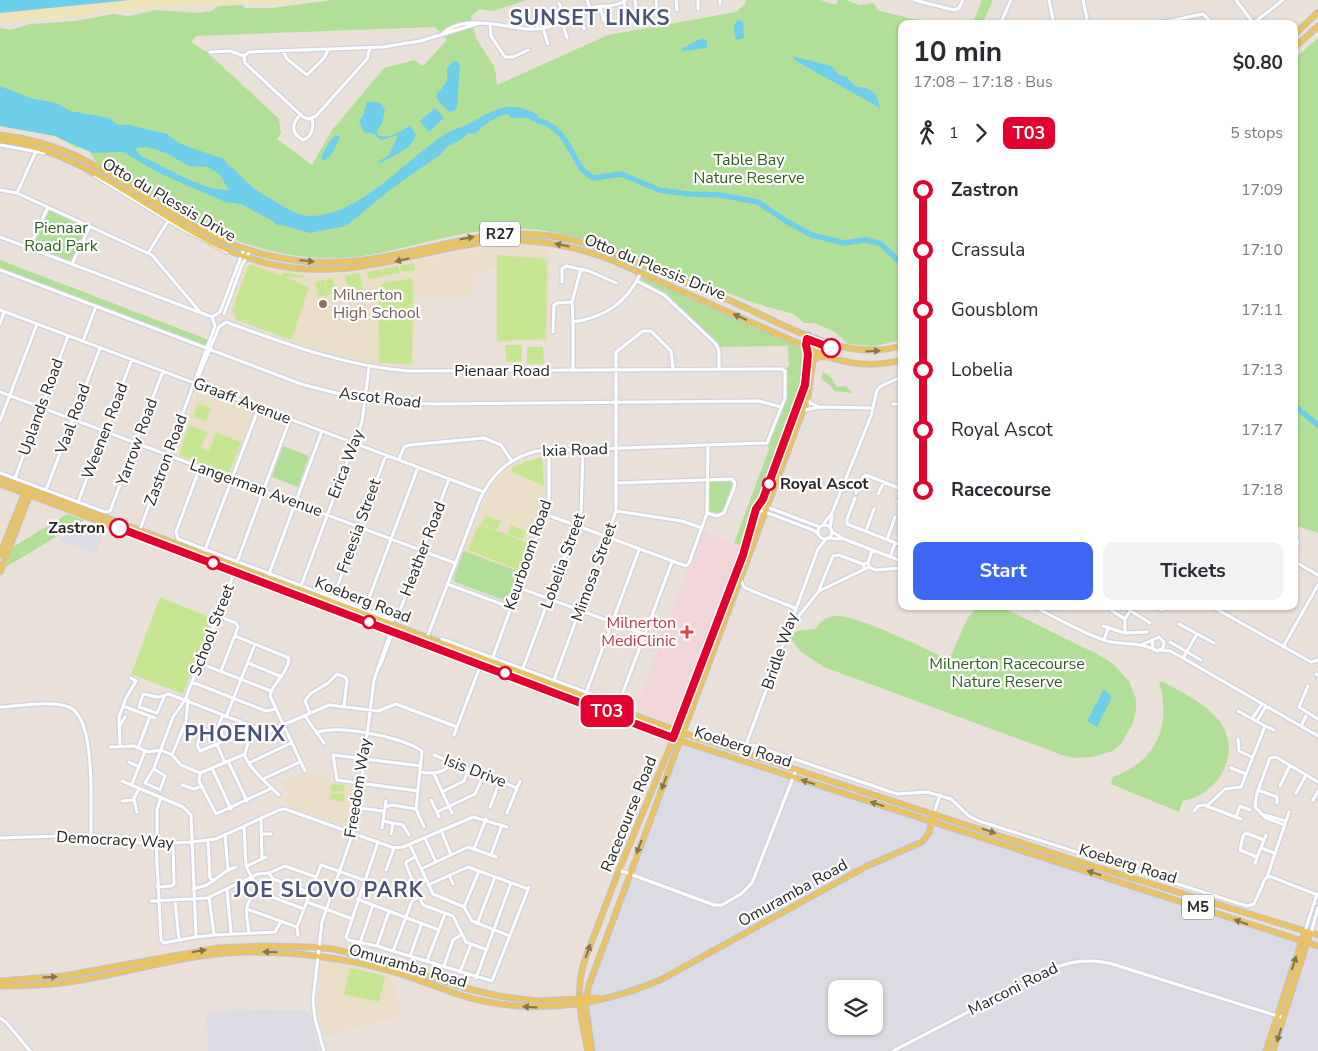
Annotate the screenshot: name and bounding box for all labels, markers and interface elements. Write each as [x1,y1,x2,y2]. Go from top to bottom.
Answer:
district label: SUNSET LINKS [510,4,670,32]
text: 10 min [913,33,1002,71]
text: $0.80 [1233,50,1283,76]
text: 17:08 – 17:18 · Bus [913,71,1053,93]
icon: walk [913,119,941,147]
icon: forward [967,119,995,147]
text: T03 [1013,121,1045,145]
text: 1 [949,122,959,144]
text: 5 stops [1230,122,1283,144]
park label: Table Bay Nature Reserve [693,149,805,189]
street label: Otto du Plessis Drive [98,153,240,247]
text: Zastron [951,177,1019,203]
text: 17:09 [1241,179,1283,201]
park label: Pienaar Road Park [24,217,99,257]
road number: R27 [480,222,520,246]
street label: Otto du Plessis Drive [581,229,729,305]
one-way arrow [459,234,475,242]
text: Crassula [951,237,1025,263]
text: 17:10 [1241,239,1283,261]
one-way arrow [554,241,569,249]
one-way arrow [394,256,409,264]
one-way arrow [299,257,315,265]
place label: Milnerton High School [333,284,421,324]
text: Gousblom [951,297,1039,323]
marker: Milnerton High School [317,298,329,310]
text: 17:11 [1241,299,1283,321]
one-way arrow [733,312,747,320]
unlabelled marker [821,338,841,358]
one-way arrow [865,346,881,354]
street label: Uplands Road [13,355,69,459]
text: Lobelia [951,357,1013,383]
text: 17:13 [1241,359,1283,381]
street label: Pienaar Road [454,360,550,382]
street label: Graaff Avenue [190,372,294,430]
street label: Weenen Road [77,380,133,482]
street label: Vaal Road [50,381,96,458]
street label: Ascot Road [338,382,422,414]
street label: Yarrow Road [111,395,163,490]
street label: Zastron Road [139,411,193,509]
text: Royal Ascot [951,417,1053,443]
text: 17:17 [1241,419,1283,441]
street label: Erica Way [323,426,369,502]
street label: Ixia Road [542,438,608,462]
street label: Langerman Avenue [187,454,325,522]
place label: Royal Ascot [780,473,869,495]
street label: Freesia Street [332,475,386,576]
marker: Royal Ascot [762,477,776,491]
text: Racecourse [951,477,1051,503]
text: 17:18 [1241,479,1283,501]
street label: Keurboom Road [499,497,557,613]
street label: Heather Road [395,499,451,599]
street label: Lobelia Street [536,510,591,612]
place label: Zastron [48,517,105,539]
marker: Zastron [109,518,129,538]
street label: Mimosa Street [566,519,622,625]
button: Start [913,542,1093,600]
button: Tickets [1103,542,1283,600]
unlabelled marker [206,556,220,570]
street label: Koeberg Road [312,572,414,628]
street label: School Street [184,581,240,679]
street label: Bridle Way [757,609,804,692]
place label: Milnerton MediClinic [601,612,677,652]
unlabelled marker [362,615,376,629]
marker: Milnerton MediClinic [680,625,694,639]
park label: Milnerton Racecourse Nature Reserve [929,653,1085,693]
unlabelled marker [498,666,512,680]
line badge: T03 [578,695,636,727]
text: T03 [591,699,623,723]
district label: PHOENIX [184,720,286,748]
street label: Koeberg Road [691,721,795,773]
street label: Freedom Way [339,736,377,839]
street label: Isis Drive [441,749,509,793]
street label: Racecourse Road [596,753,662,875]
one-way arrow [660,776,668,791]
one-way arrow [800,777,815,785]
one-way arrow [870,800,885,808]
street label: Democracy Way [56,826,175,854]
one-way arrow [981,828,996,835]
street label: Koeberg Road [1076,839,1180,889]
one-way arrow [635,840,643,855]
street label: Omuramba Road [734,854,852,932]
one-way arrow [1086,869,1101,877]
district label: JOE SLOVO PARK [233,876,424,904]
road number: M5 [1182,894,1214,920]
one-way arrow [1233,918,1248,926]
street label: Omuramba Road [346,939,470,993]
one-way arrow [584,943,592,958]
one-way arrow [192,946,208,954]
one-way arrow [262,948,278,956]
one-way arrow [1290,955,1298,970]
street label: Marconi Road [964,957,1062,1021]
one-way arrow [42,973,58,981]
map controls [828,980,883,1035]
button: layers [828,980,883,1035]
one-way arrow [521,1002,537,1010]
one-way arrow [1274,1027,1282,1042]

